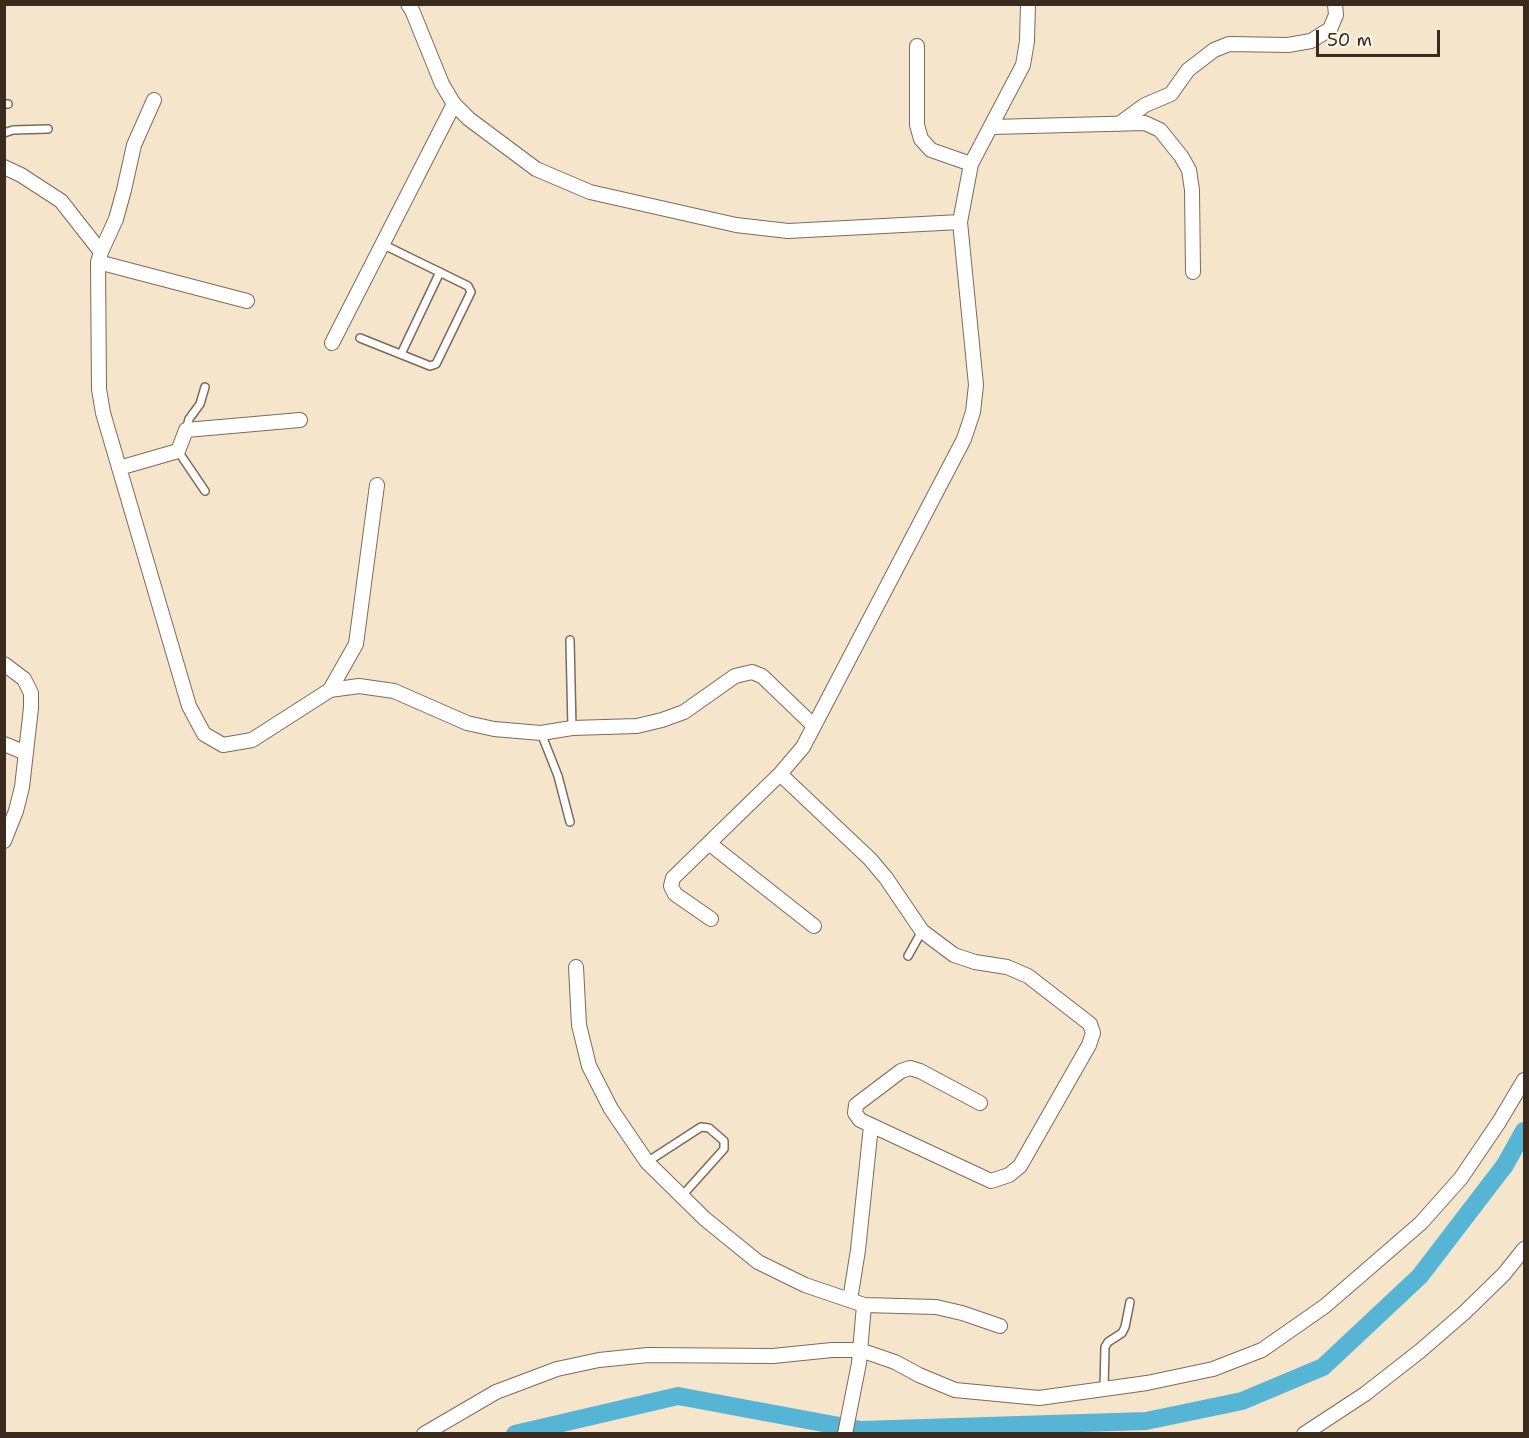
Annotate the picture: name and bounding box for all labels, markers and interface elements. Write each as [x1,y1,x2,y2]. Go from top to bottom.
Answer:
scale bar [1319,18,1444,56]
text: 50 m [1327,28,1372,52]

